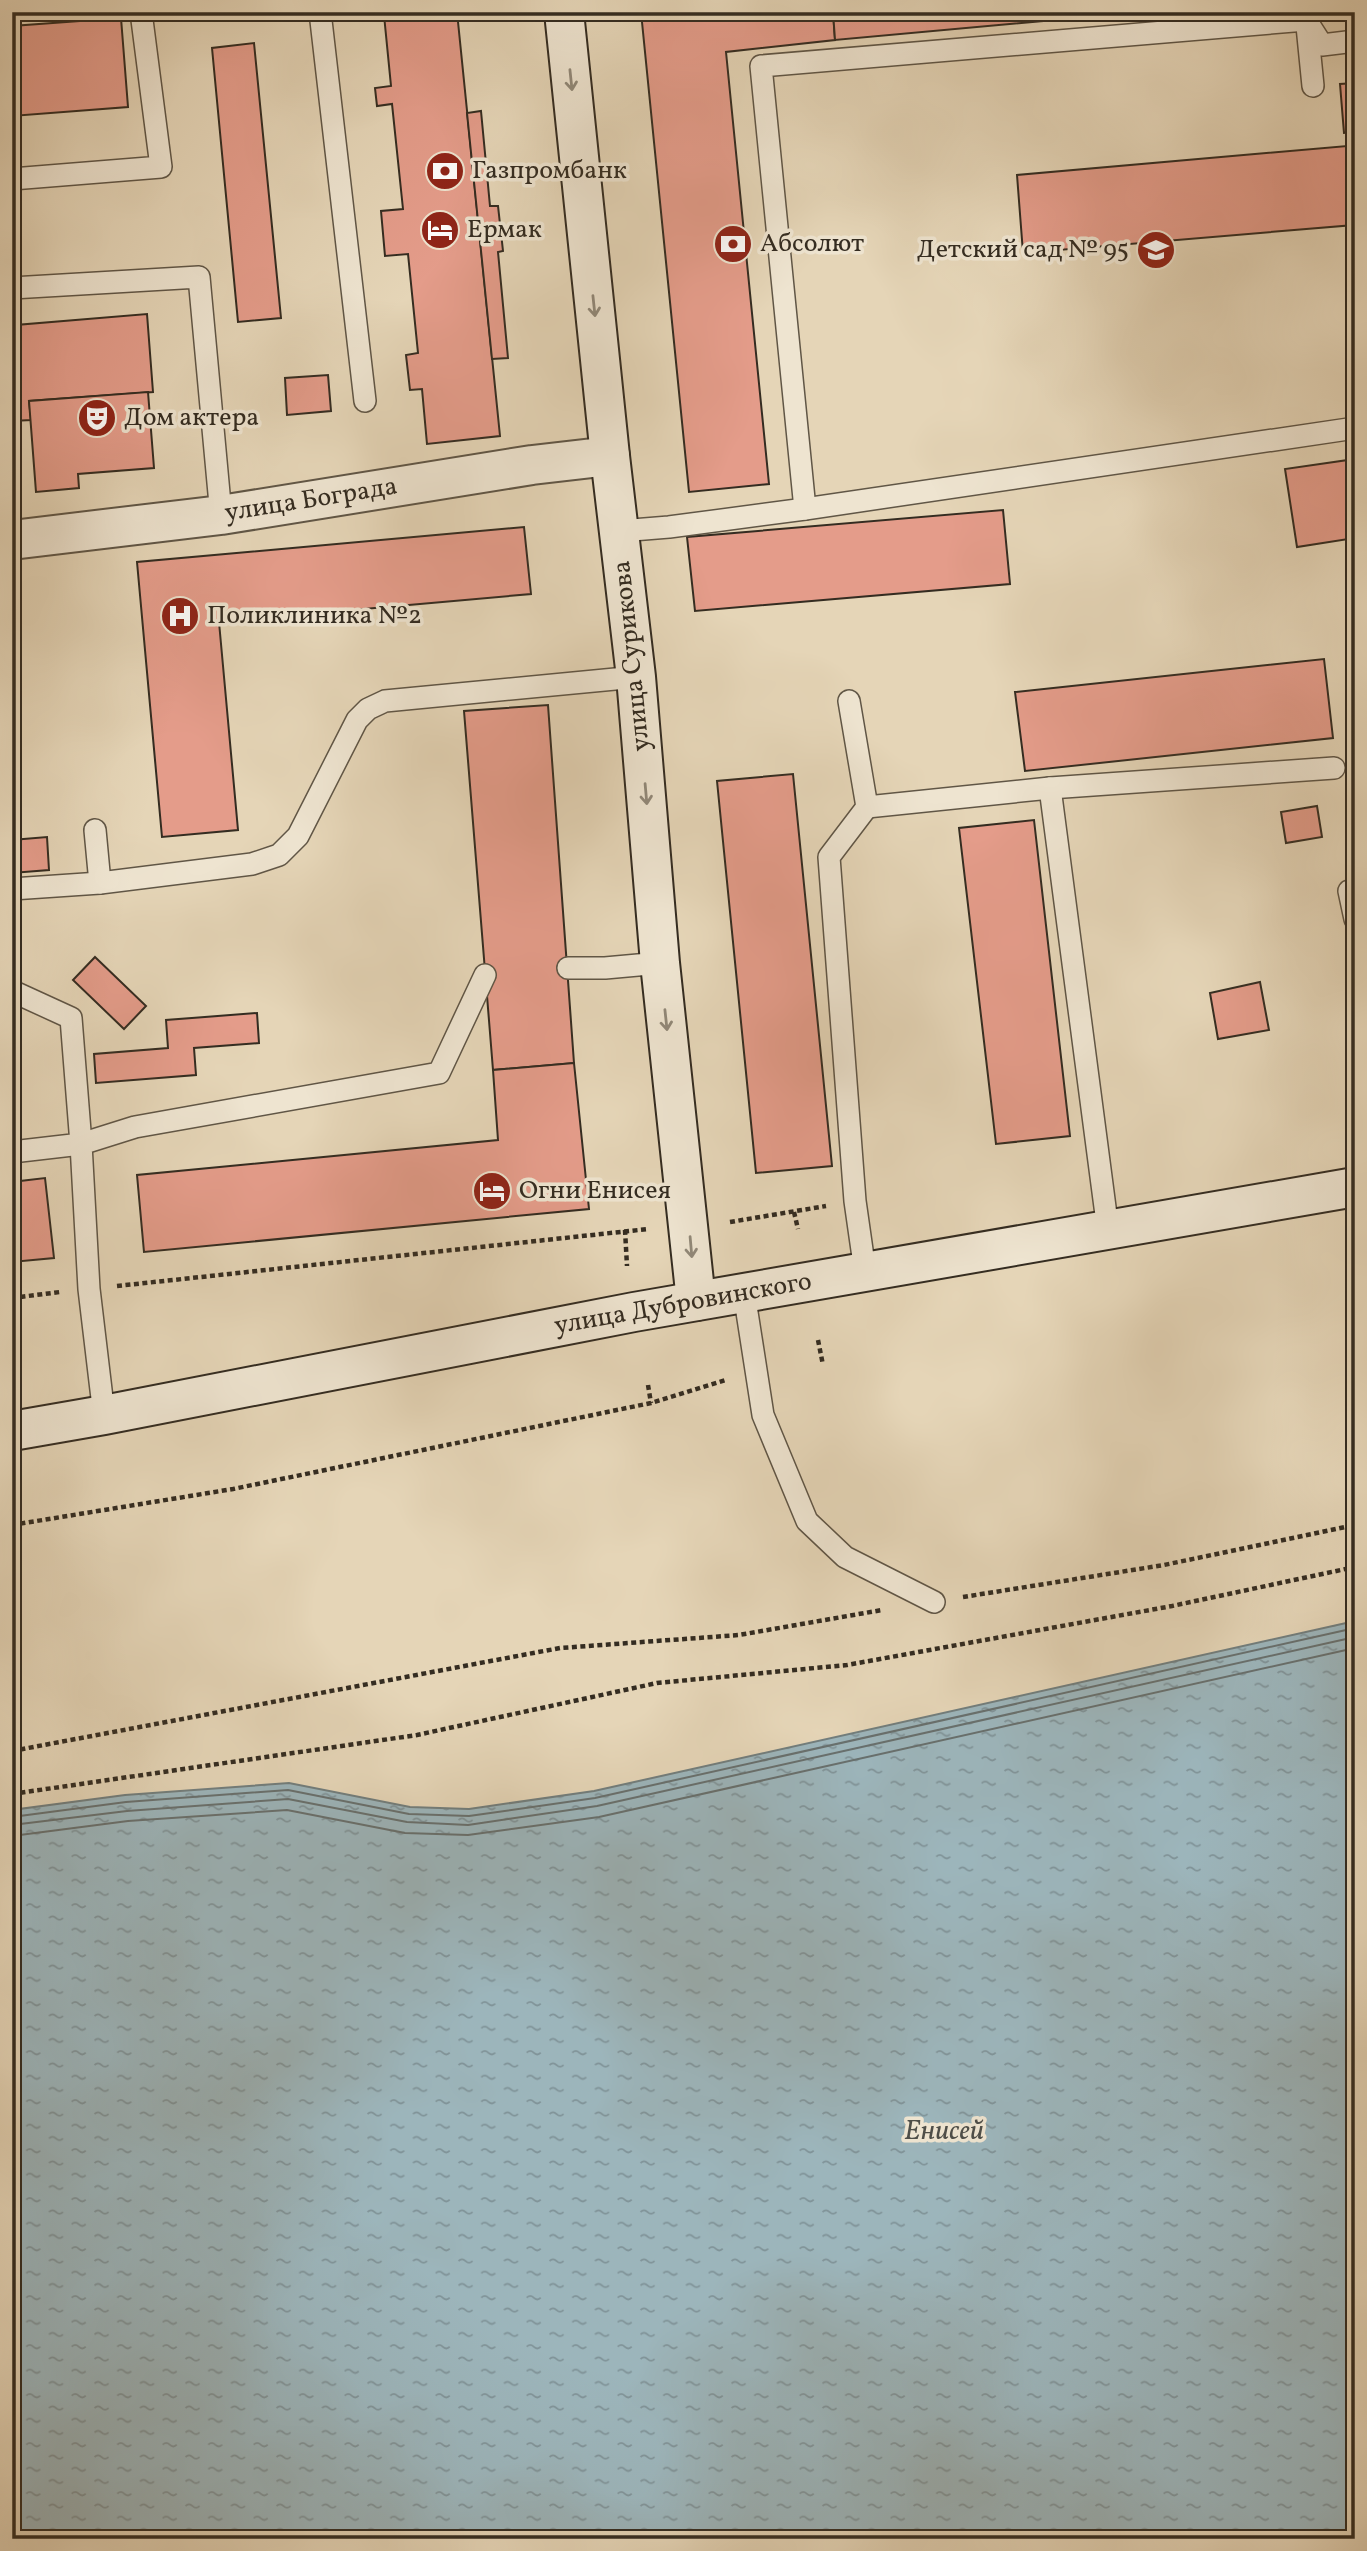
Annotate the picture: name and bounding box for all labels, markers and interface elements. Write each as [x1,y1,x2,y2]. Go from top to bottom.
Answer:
one-way arrow [565,68,578,91]
bank icon: Газпромбанк [424,150,466,192]
place label: Газпромбанк [472,153,627,189]
hotel icon: Ермак [419,209,461,251]
place label: Ермак [467,212,542,248]
bank icon: Абсолют [712,223,754,265]
place label: Абсолют [760,226,864,262]
school or university icon: Детский сад № 95 [1135,229,1177,271]
place label: Детский сад № 95 [917,232,1129,268]
one-way arrow [588,295,601,317]
theatre icon: Дом актера [76,397,118,439]
place label: Дом актера [124,400,259,436]
street label: улица Бограда [222,469,400,531]
street label: улица Сурикова [604,559,660,753]
hospital icon: Поликлиника №2 [159,595,201,637]
place label: Поликлиника №2 [207,598,422,634]
one-way arrow [640,782,653,805]
one-way arrow [660,1009,673,1031]
hotel icon: Огни Енисея [471,1170,513,1212]
place label: Огни Енисея [519,1173,671,1209]
one-way arrow [685,1235,698,1257]
street label: улица Дубровинского [551,1264,815,1344]
water label: Енисей [904,2112,984,2151]

